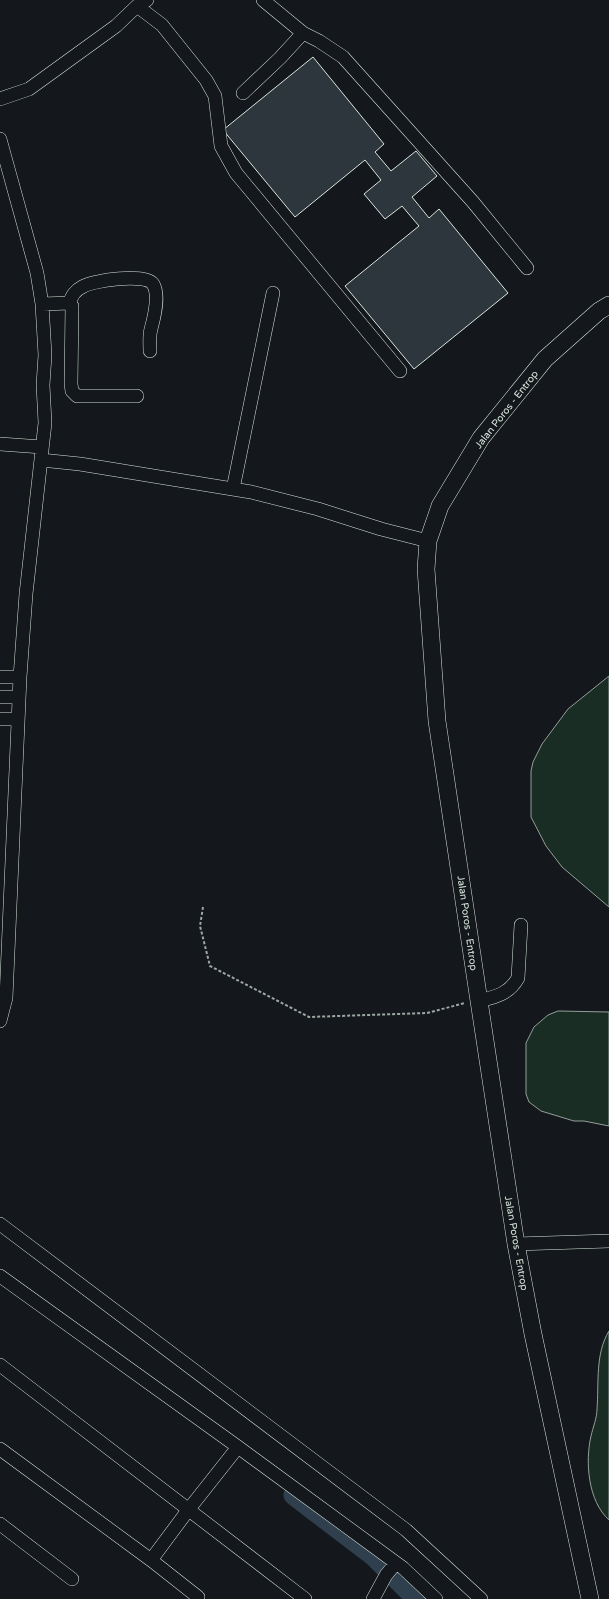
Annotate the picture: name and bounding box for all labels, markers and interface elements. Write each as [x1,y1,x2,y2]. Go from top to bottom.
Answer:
street label: Jalan Poros - Entrop [473,368,541,451]
street label: Jalan Poros - Entrop [454,875,480,971]
street label: Jalan Poros - Entrop [502,1195,530,1291]

